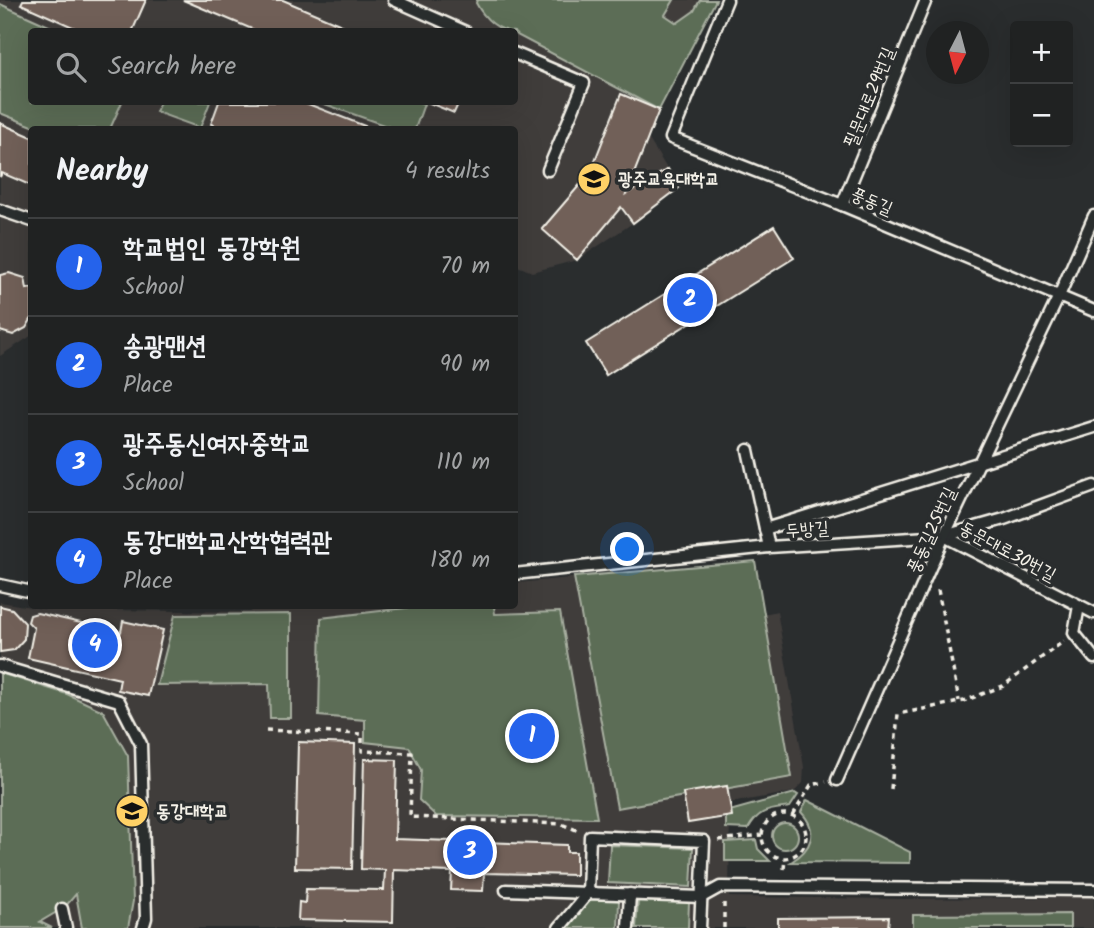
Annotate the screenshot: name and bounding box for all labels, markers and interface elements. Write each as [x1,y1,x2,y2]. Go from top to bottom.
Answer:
north arrow [926,21,989,84]
map controls [1010,21,1073,147]
button: + [1010,21,1073,84]
search box [28,28,518,105]
street label: 필문대로29번길 [837,42,904,152]
text: Search here [108,46,236,88]
icon: search [52,48,90,86]
button: − [1010,84,1073,147]
text: Nearby [56,148,148,196]
text: 4 results [405,154,490,190]
school or university icon: 광주교육대학교 [575,160,613,198]
place label: 광주교육대학교 [618,166,719,195]
street label: 풍동길 [846,181,898,224]
text: 학교법인 동강학원 [123,228,300,270]
text: 1 [76,249,82,285]
text: 70 m [440,249,490,285]
text: School [123,270,184,306]
pin: 2 [667,274,713,326]
text: 송광맨션 [123,326,207,368]
text: 2 [72,347,86,383]
text: 90 m [440,347,490,383]
text: Place [123,368,173,404]
text: 광주동신여자중학교 [123,424,311,466]
text: 3 [73,445,85,481]
text: 110 m [437,445,490,481]
text: School [123,466,184,502]
street label: 풍동길25번길 [900,482,965,579]
street label: 두방길 [784,514,830,546]
street label: 동문대로30번길 [954,515,1061,590]
text: 동강대학교산학협력관 [123,522,332,564]
your location [610,532,644,566]
text: 4 [73,543,85,579]
text: 180 m [430,543,490,579]
text: Place [123,564,173,600]
pin: 4 [72,619,118,671]
pin: 1 [509,710,555,762]
school or university icon: 동강대학교 [113,792,151,830]
place label: 동강대학교 [156,798,228,827]
pin: 3 [447,826,493,878]

